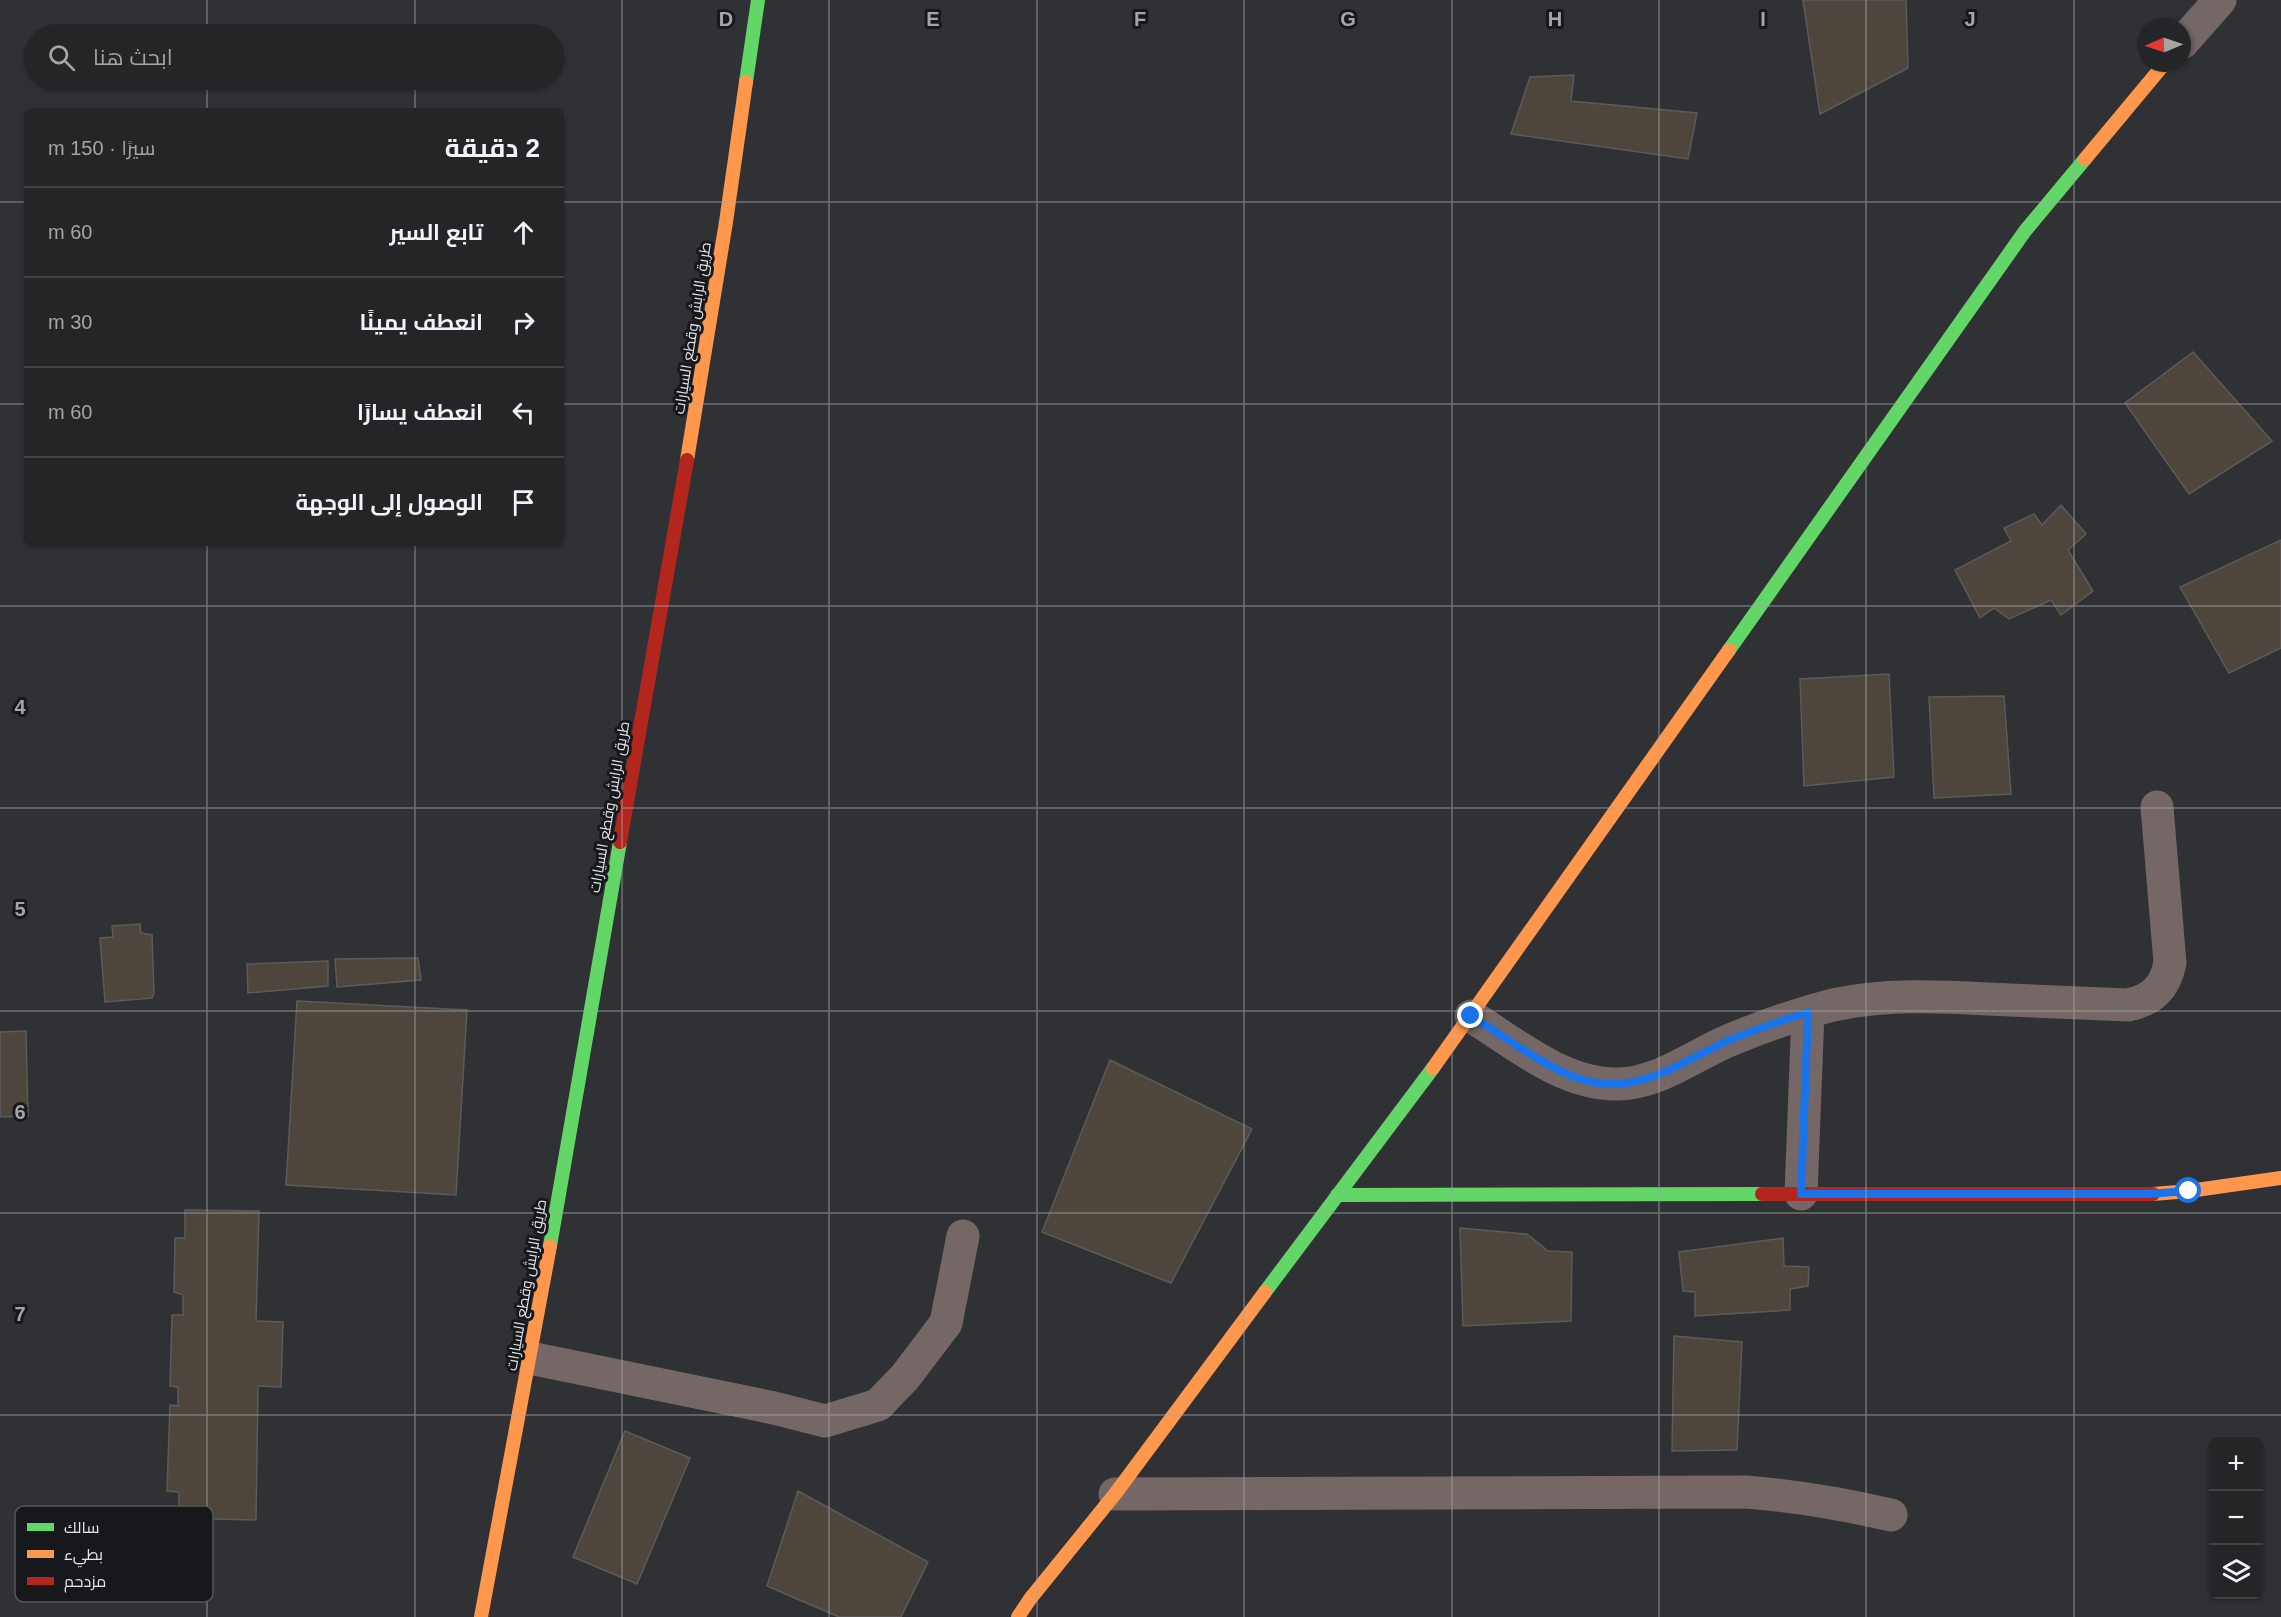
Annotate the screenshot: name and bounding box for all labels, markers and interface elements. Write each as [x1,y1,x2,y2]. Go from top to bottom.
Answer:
text: D [719,8,733,30]
text: E [926,8,940,30]
text: F [1134,8,1146,30]
text: G [1340,8,1356,30]
text: H [1548,8,1562,30]
text: I [1760,8,1766,30]
text: J [1964,8,1976,30]
north arrow [2137,18,2191,72]
search box [24,24,564,90]
icon: search [45,41,78,74]
text: ابحث هنا [93,45,173,70]
text: 2 دقيقة [445,133,540,163]
text: سيرًا · 150 m [48,137,155,159]
icon: ahead [507,216,540,249]
text: تابع السير [389,220,483,245]
text: 60 m [48,221,92,243]
street label: طريق الرابش وقطع السيارات [670,241,717,416]
icon: right [507,306,540,339]
text: انعطف يمينًا [360,310,483,335]
text: 30 m [48,311,92,333]
icon: left [507,396,540,429]
text: انعطف يسارًا [357,400,483,425]
text: 60 m [48,401,92,423]
icon: arrive [507,486,540,519]
text: الوصول إلى الوجهة [296,490,483,515]
text: 4 [14,696,26,718]
street label: طريق الرابش وقطع السيارات [586,720,635,895]
text: 5 [14,898,26,920]
route end [1457,1002,1483,1028]
text: 6 [14,1101,26,1123]
route start [2175,1177,2201,1203]
street label: طريق الرابش وقطع السيارات [503,1198,552,1373]
text: 7 [14,1303,26,1325]
map controls [2209,1437,2263,1599]
button: + [2209,1437,2263,1491]
button: − [2209,1491,2263,1545]
legend [15,1506,213,1602]
text: سالك [64,1519,99,1536]
button: layers [2209,1545,2263,1599]
text: بطيء [64,1546,103,1568]
text: مزدحم [64,1573,106,1593]

